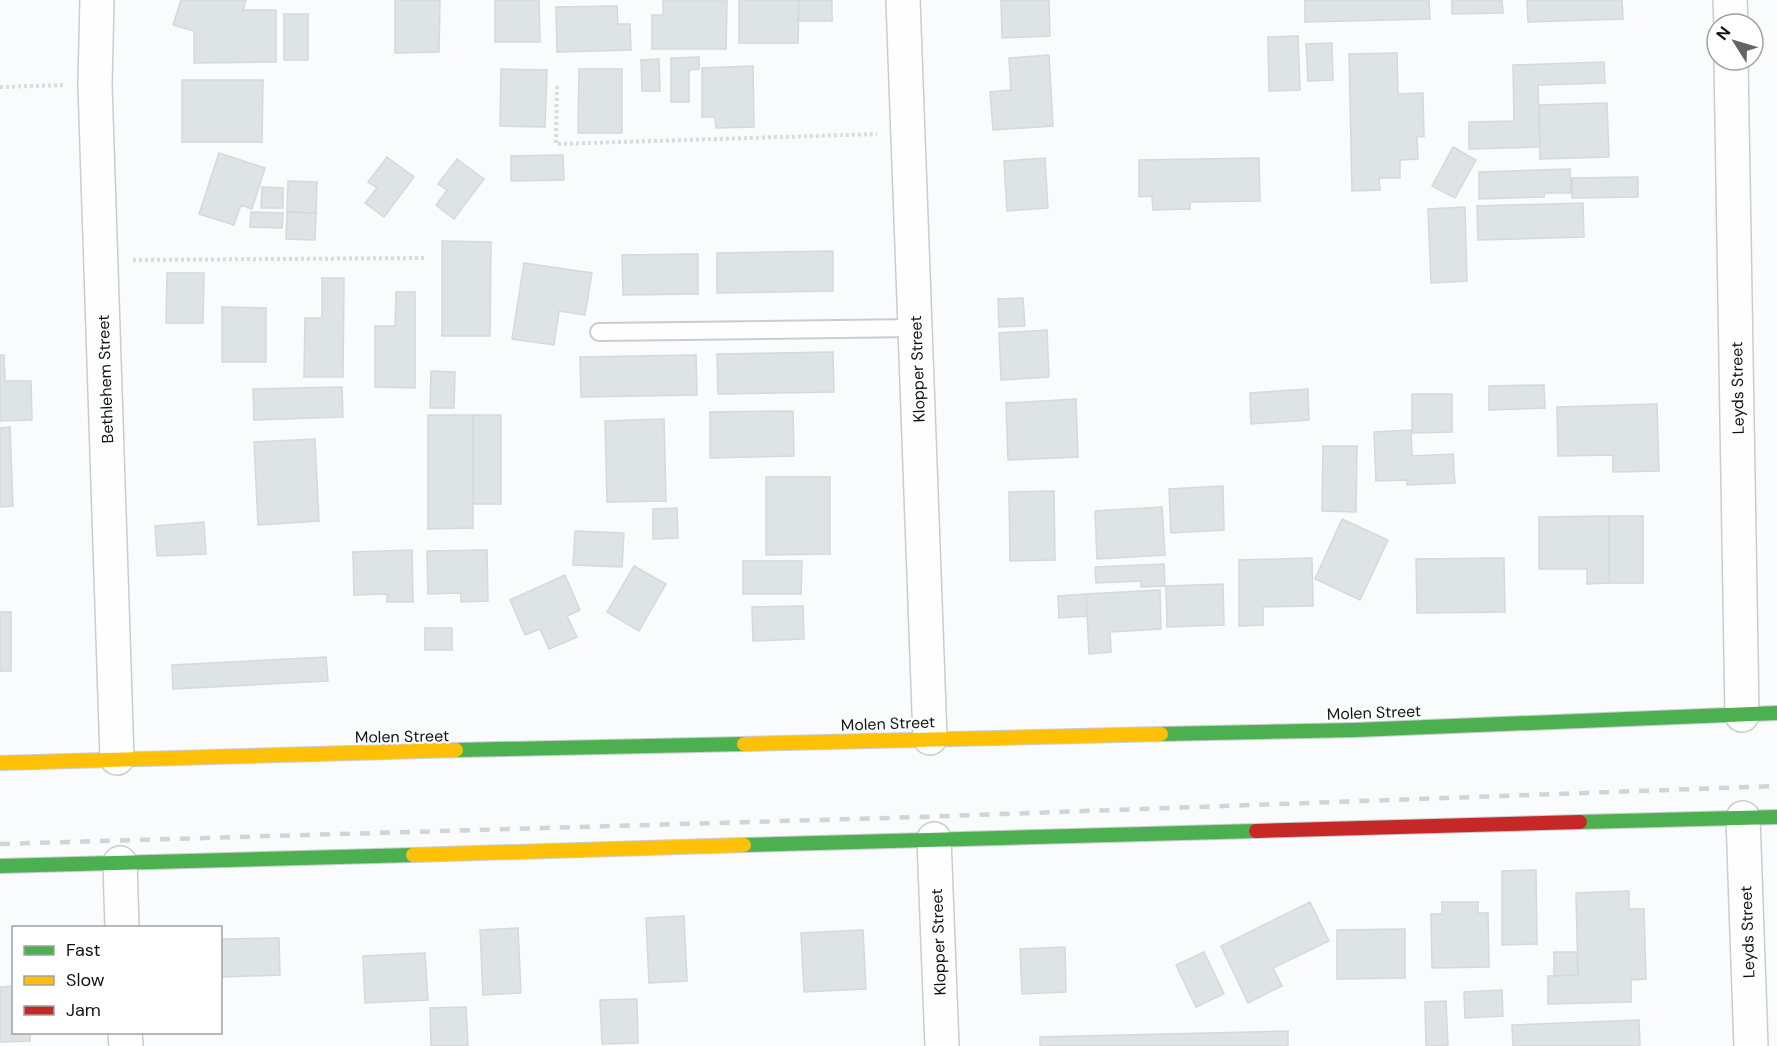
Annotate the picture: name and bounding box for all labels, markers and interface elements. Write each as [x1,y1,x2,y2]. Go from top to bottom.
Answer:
north arrow [1705,12,1765,72]
text: N [1712,22,1735,44]
street label: Bethlehem Street [93,314,118,444]
street label: Klopper Street [905,315,930,423]
street label: Leyds Street [1726,341,1749,435]
street label: Molen Street [1326,700,1422,725]
street label: Molen Street [840,711,936,736]
street label: Molen Street [355,725,449,748]
street label: Leyds Street [1735,885,1760,979]
street label: Klopper Street [926,888,951,996]
legend [12,926,222,1034]
text: Fast [66,938,101,962]
text: Slow [66,968,105,992]
text: Jam [66,998,101,1022]

